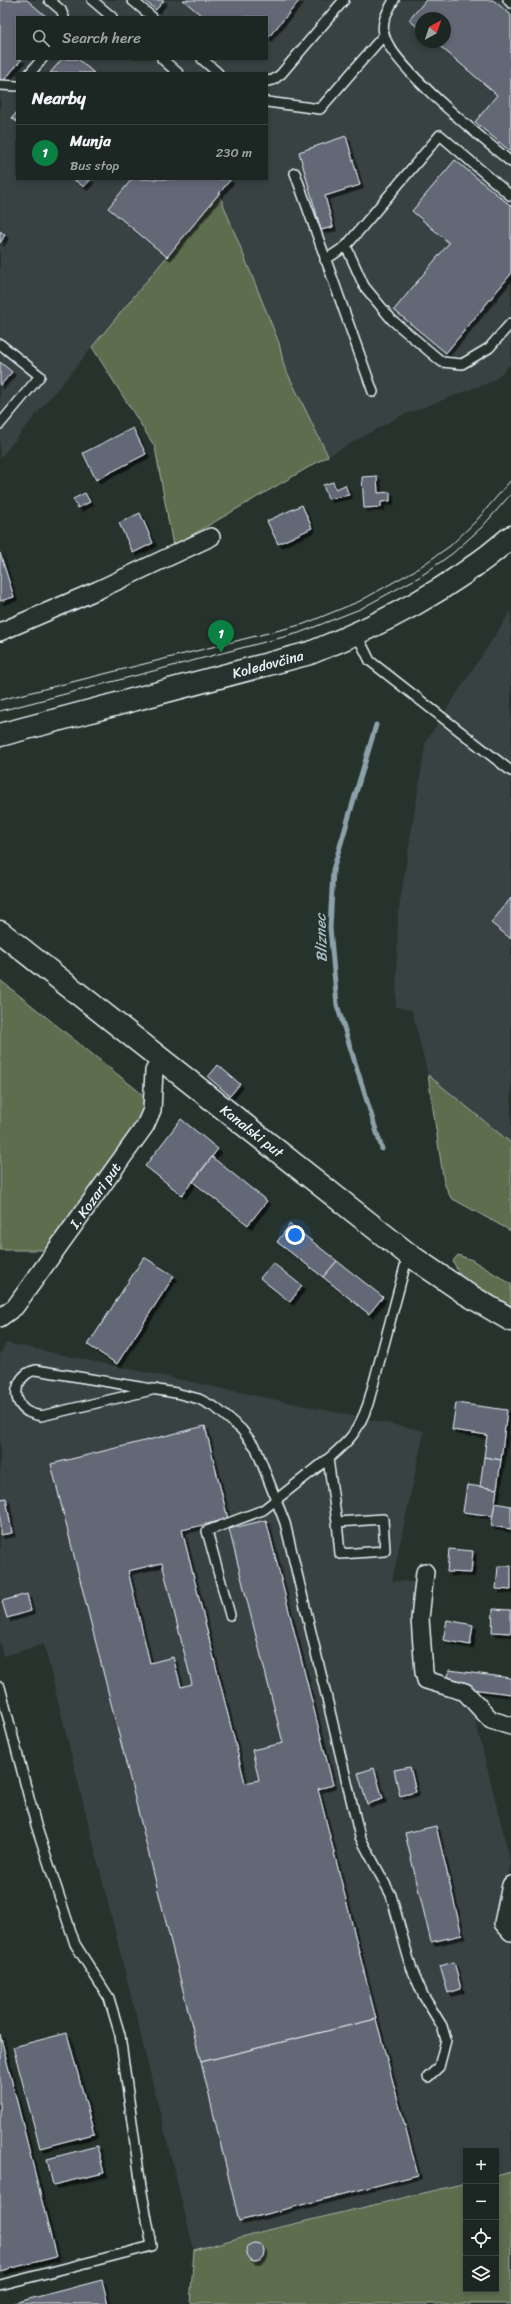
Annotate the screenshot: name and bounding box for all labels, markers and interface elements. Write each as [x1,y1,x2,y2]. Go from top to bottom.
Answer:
north arrow [415,12,451,48]
search box [16,16,268,60]
text: Search here [62,25,141,51]
icon: search [30,27,52,49]
text: Nearby [32,83,86,113]
text: Munja [70,128,111,154]
text: 1 [42,141,48,164]
text: 230 m [216,141,252,164]
text: Bus stop [70,154,119,177]
pin: 1 [208,620,234,653]
street label: Koledovčina [229,642,307,686]
water label: Bliznec [307,912,335,963]
street label: Kanalski put [215,1098,290,1165]
street label: I. Kozari put [62,1157,128,1235]
your location [285,1225,305,1245]
map controls [463,2148,499,2292]
button: + [463,2148,499,2184]
button: − [463,2184,499,2220]
button: locate [463,2220,499,2256]
button: layers [463,2256,499,2292]

